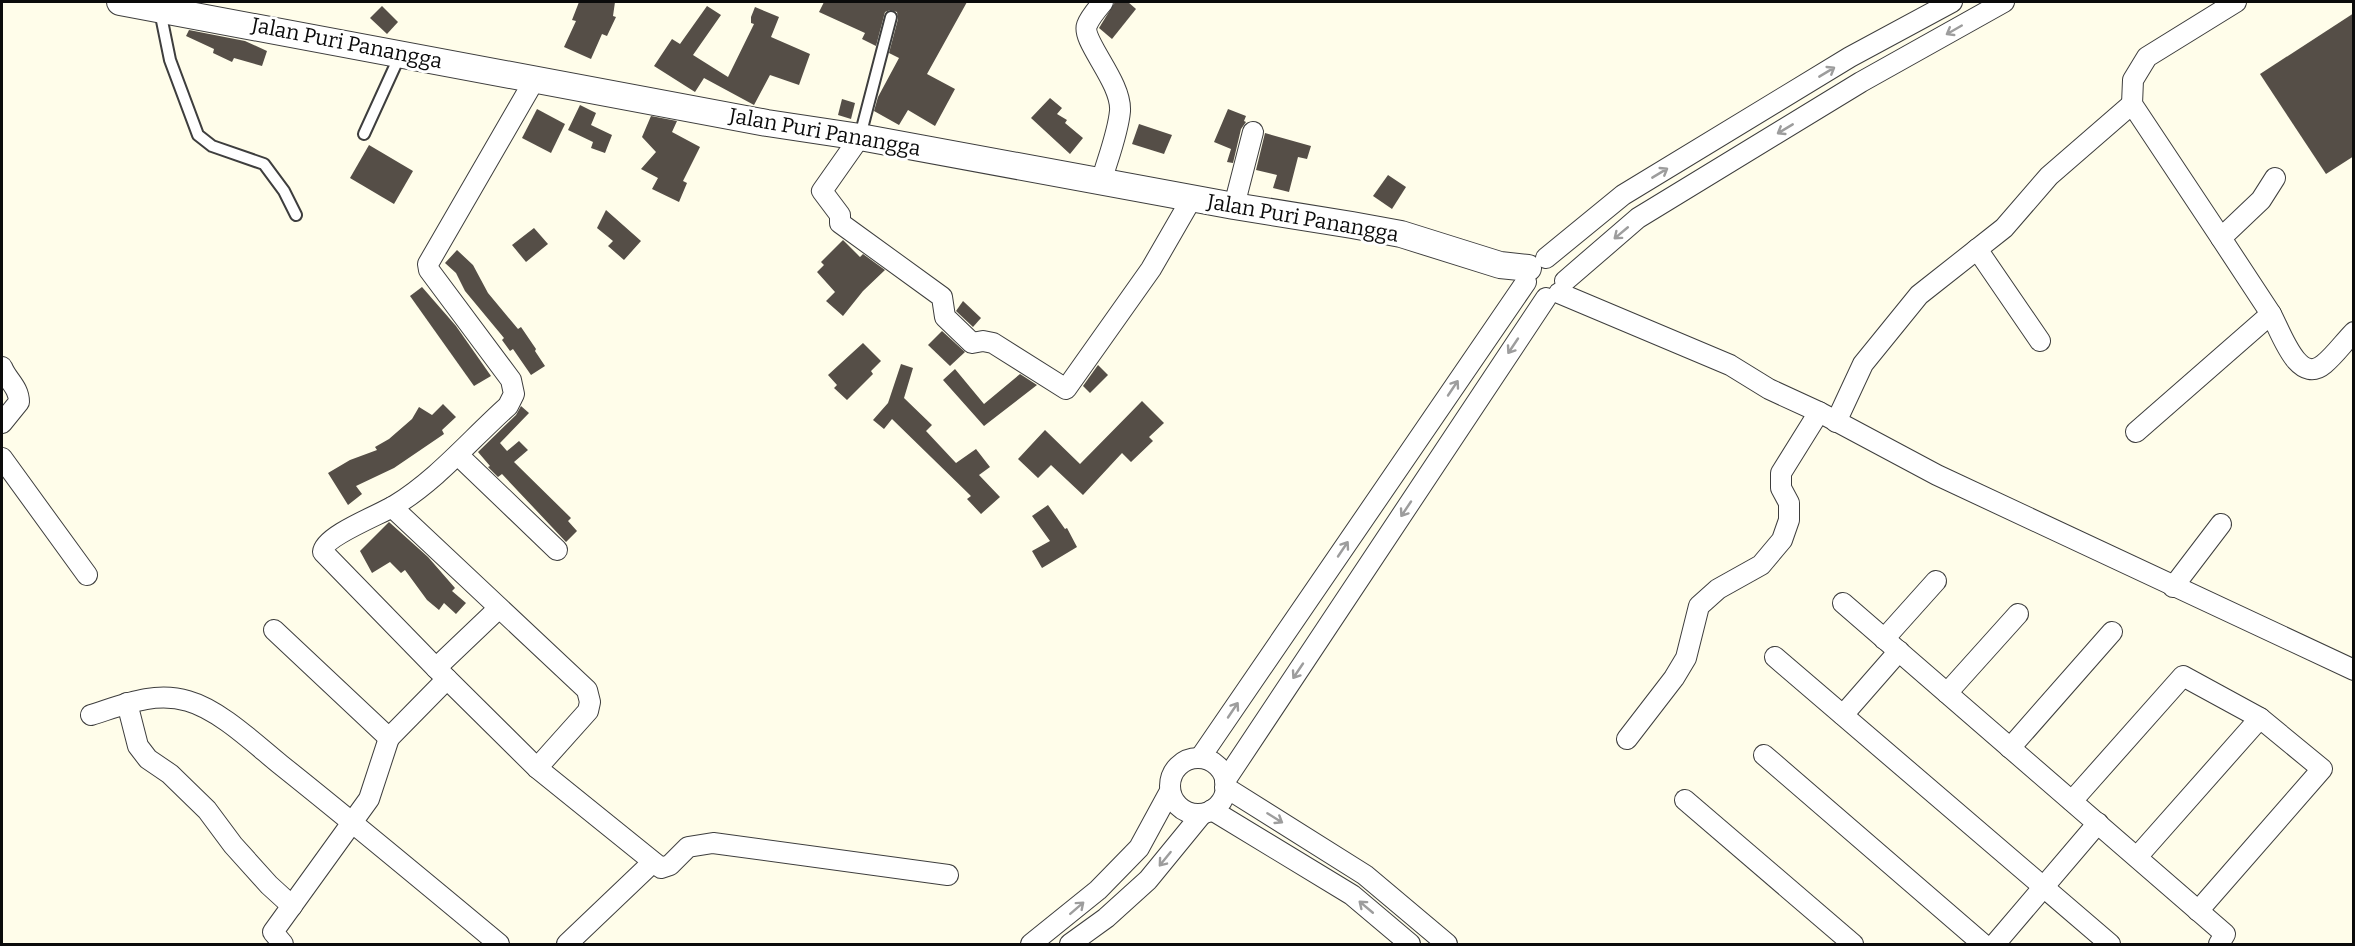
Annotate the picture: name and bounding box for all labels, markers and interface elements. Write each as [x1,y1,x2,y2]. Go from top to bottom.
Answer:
street label: Jalan Puri Panangga [248,12,445,74]
one-way arrow [1945,25,1962,37]
one-way arrow [1818,65,1835,77]
street label: Jalan Puri Panangga [726,102,923,162]
one-way arrow [1777,123,1794,135]
one-way arrow [1651,166,1668,178]
street label: Jalan Puri Panangga [1204,188,1401,248]
one-way arrow [1614,226,1629,240]
one-way arrow [1507,338,1520,355]
one-way arrow [1447,380,1459,396]
one-way arrow [1399,500,1411,517]
one-way arrow [1337,541,1349,557]
one-way arrow [1292,663,1304,679]
one-way arrow [1228,702,1240,719]
one-way arrow [1266,813,1283,825]
one-way arrow [1158,851,1171,867]
one-way arrow [1358,900,1374,913]
one-way arrow [1069,901,1084,915]

